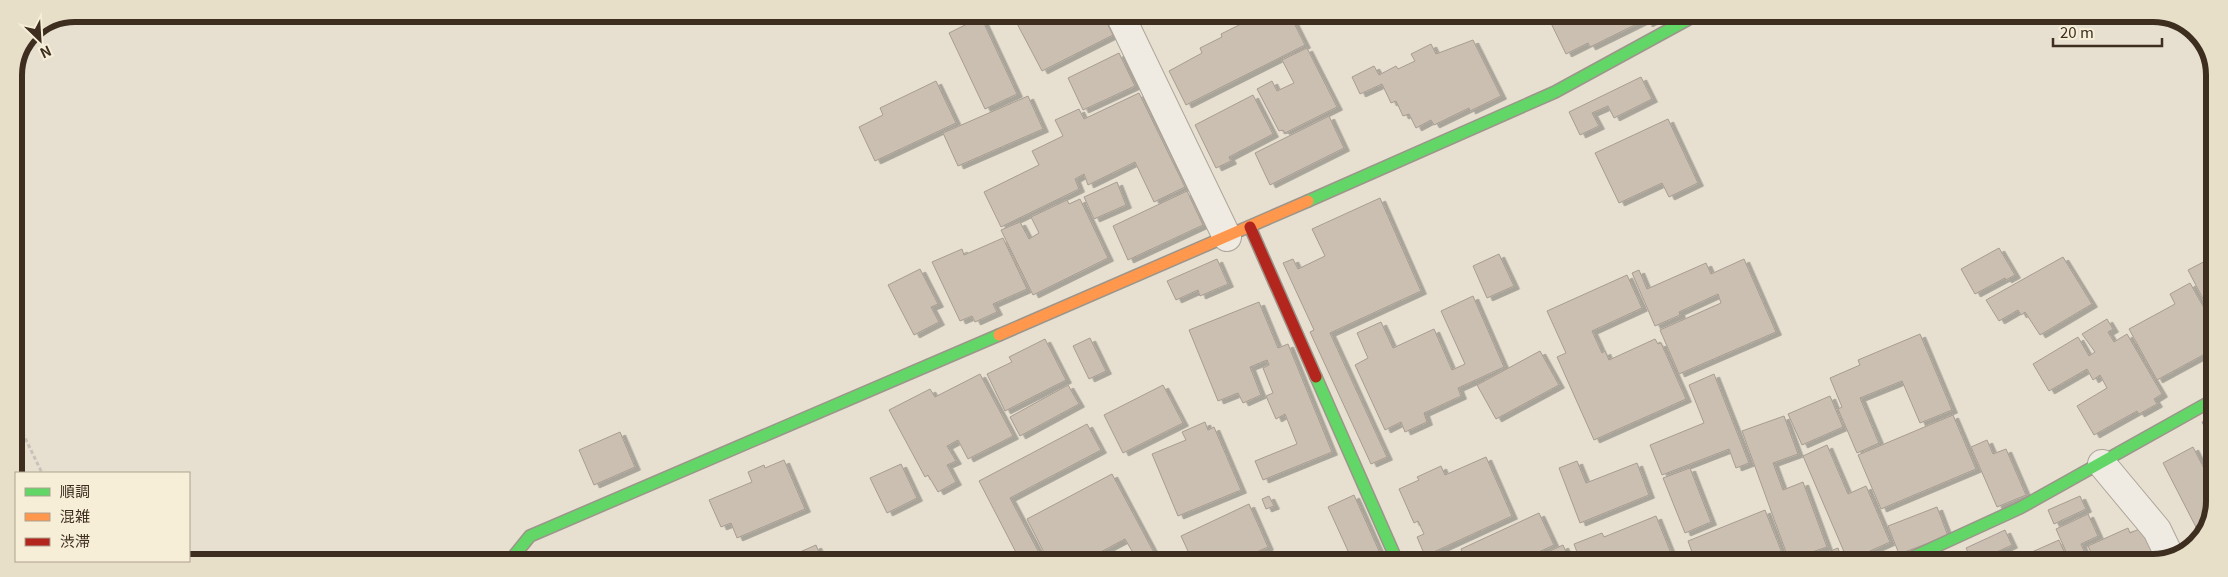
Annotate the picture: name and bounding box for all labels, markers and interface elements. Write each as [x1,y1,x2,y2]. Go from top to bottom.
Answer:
north arrow [15,15,65,65]
scale bar [2053,15,2162,47]
text: 20 m [2060,21,2094,42]
text: N [37,41,55,64]
legend [15,472,190,562]
text: 順調 [60,480,90,501]
text: 混雑 [60,505,90,526]
text: 渋滞 [60,530,90,551]

